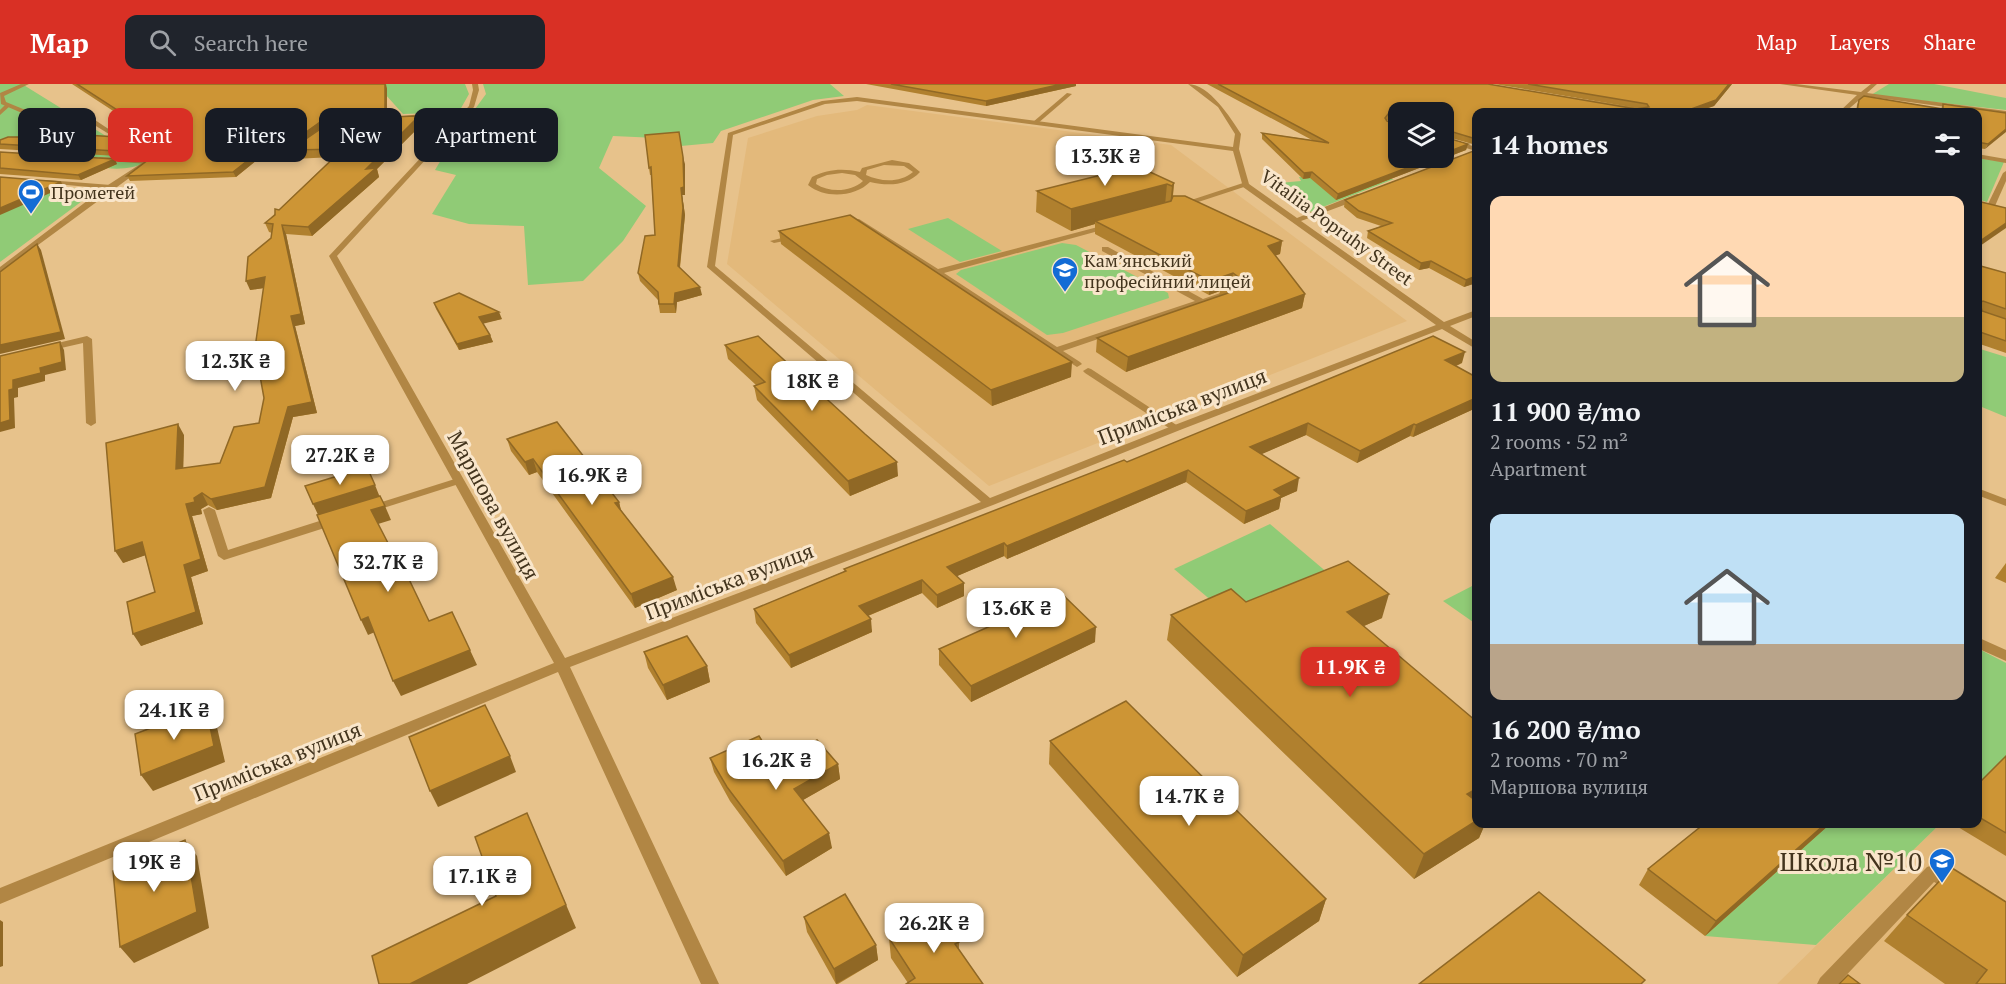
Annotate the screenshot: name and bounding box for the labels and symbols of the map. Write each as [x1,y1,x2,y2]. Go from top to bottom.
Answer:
pin: 13.3K ₴ [1050,136,1160,187]
street label: Vitaliia Popruhy Street [1256,164,1418,291]
sports icon: Прометей [16,177,46,215]
place label: Прометей [51,180,135,204]
place label: Кам’янський професійний лицей [1084,248,1251,293]
school or university icon: Кам’янський професійний лицей [1050,255,1080,293]
pin: 12.3K ₴ [180,341,290,392]
pin: 18K ₴ [770,361,854,412]
street label: Приміська вулиця [1094,361,1270,451]
street label: Маршова вулиця [441,426,547,584]
pin: 27.2K ₴ [285,435,395,486]
pin: 16.9K ₴ [537,455,647,506]
street label: Приміська вулиця [641,536,817,626]
pin: 32.7K ₴ [333,542,443,593]
pin: 13.6K ₴ [961,588,1071,639]
pin: 11.9K ₴ [1295,647,1405,698]
pin: 24.1K ₴ [119,690,229,741]
street label: Приміська вулиця [189,715,365,807]
pin: 16.2K ₴ [721,740,831,791]
pin: 14.7K ₴ [1134,776,1244,827]
pin: 19K ₴ [112,842,196,893]
place label: Школа №10 [1780,844,1922,878]
school or university icon: Школа №10 [1927,846,1957,884]
pin: 17.1K ₴ [427,856,537,907]
pin: 26.2K ₴ [879,903,989,954]

